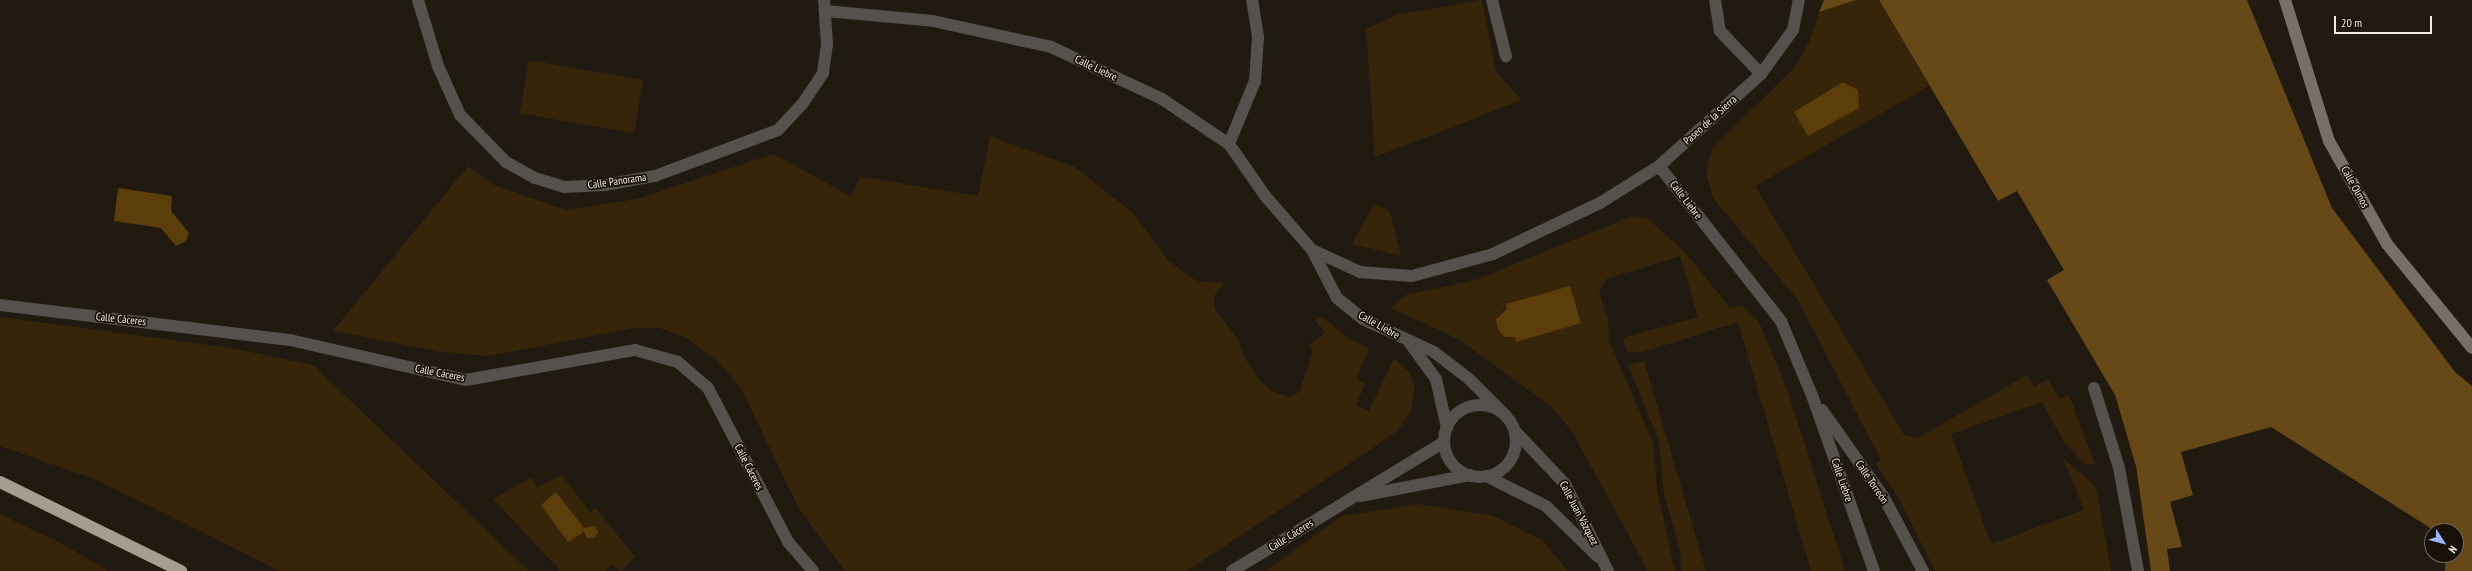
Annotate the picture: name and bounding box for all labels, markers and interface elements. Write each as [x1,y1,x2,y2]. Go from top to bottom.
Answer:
scale bar [2336,8,2434,34]
text: 20 m [2341,15,2362,30]
street label: Calle Liebre [1073,52,1119,84]
street label: Paseo de la Sierra [1681,93,1739,147]
street label: Calle Olmos [2338,164,2372,210]
street label: Calle Panorama [587,170,647,192]
street label: Calle Liebre [1667,178,1705,222]
street label: Calle Liebre [1356,308,1402,342]
street label: Calle Cáceres [95,310,147,328]
street label: Calle Cáceres [414,362,466,384]
street label: Calle Cáceres [732,442,766,492]
street label: Calle Liebre [1828,457,1856,503]
street label: Calle Torreón [1853,458,1891,506]
street label: Calle Juan Vázquez [1556,479,1602,547]
street label: Calle Cáceres [1266,516,1316,554]
north arrow [2424,523,2464,563]
text: N [2445,543,2460,556]

